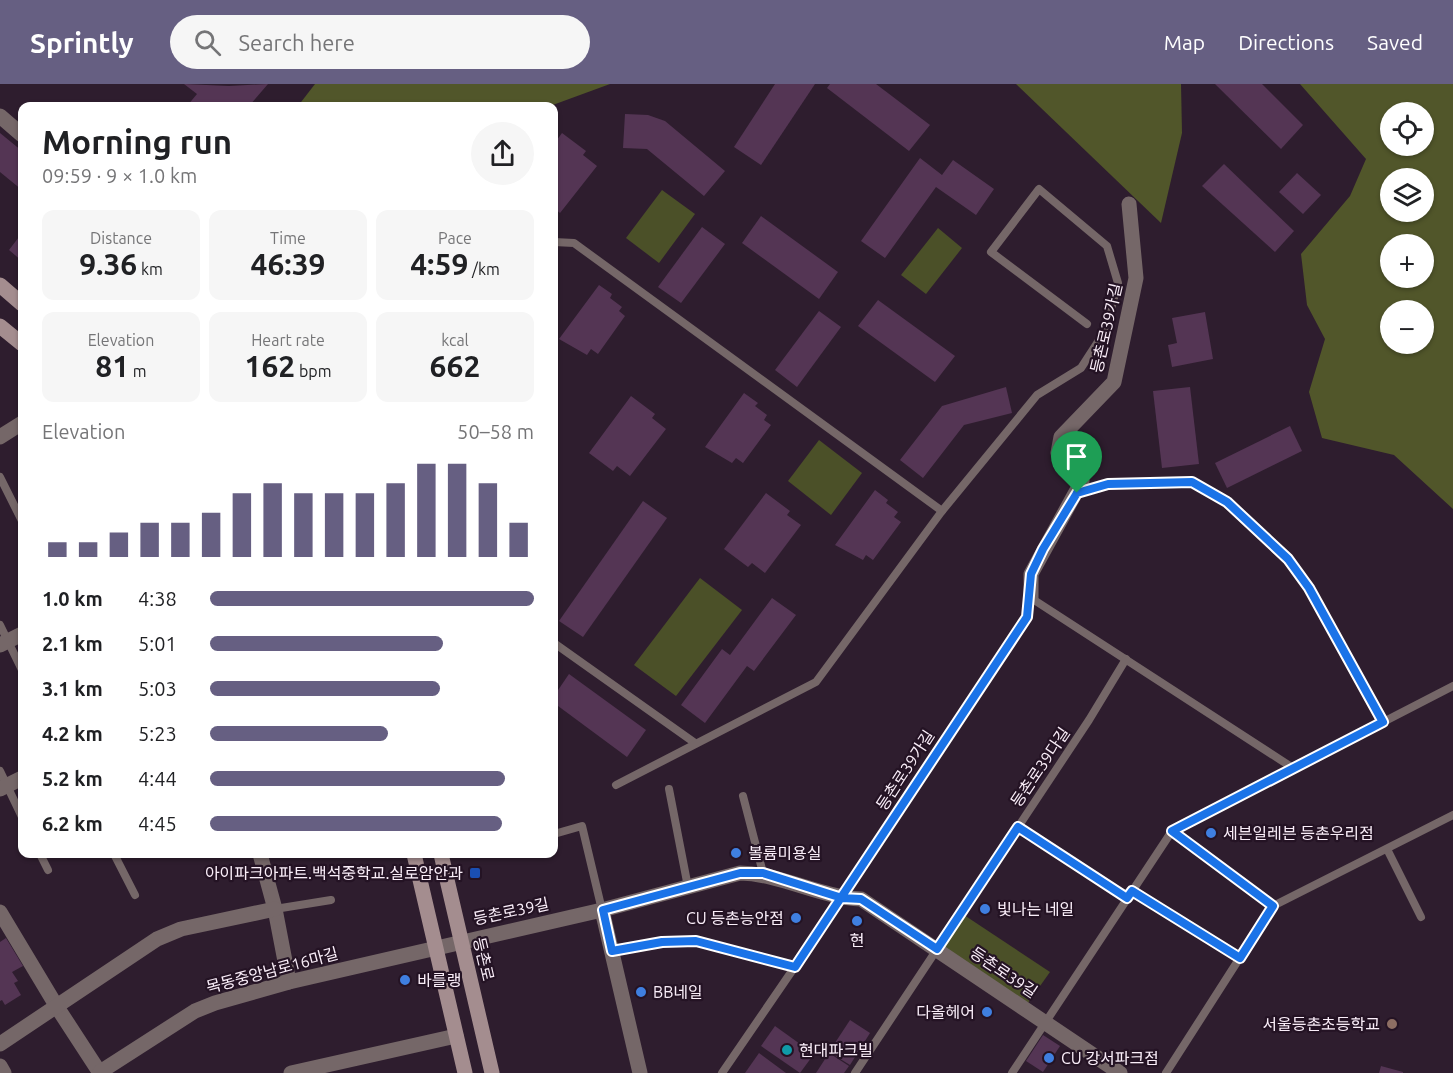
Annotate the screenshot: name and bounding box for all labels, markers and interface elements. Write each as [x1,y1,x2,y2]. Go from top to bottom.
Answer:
search box [170,15,590,69]
icon: search [191,26,224,59]
text: Sprintly [30,27,134,58]
text: Search here [239,30,355,55]
text: Map [1164,30,1205,54]
text: Directions [1238,30,1334,54]
text: Saved [1367,30,1423,54]
map controls [1380,102,1434,354]
button: locate [1380,102,1434,156]
button: share [471,122,534,185]
text: Morning run [42,123,232,160]
text: 09:59 · 9 × 1.0 km [42,164,197,187]
button: layers [1380,168,1434,222]
text: Distance [90,229,152,247]
text: Time [270,229,306,247]
text: Pace [438,229,472,247]
button: + [1380,234,1434,288]
text: 9.36 [79,247,137,281]
text: 46:39 [250,247,326,281]
text: 4:59 [410,247,468,281]
text: km [137,260,163,278]
text: /km [468,260,500,278]
street label: 등촌로39가길 [1087,281,1125,375]
button: − [1380,300,1434,354]
text: Elevation [88,331,154,349]
text: Heart rate [251,331,325,349]
text: kcal [441,331,469,349]
text: 81 [95,349,129,383]
text: 162 [245,349,295,383]
text: 662 [430,349,480,383]
text: m [129,362,147,380]
text: bpm [295,362,331,380]
text: Elevation [42,420,125,443]
text: 50–58 m [457,420,534,443]
pin [1051,431,1102,493]
icon: arrive [1060,440,1093,473]
text: 1.0 km [42,587,103,610]
text: 4:38 [138,587,177,610]
text: 2.1 km [42,632,103,655]
text: 5:01 [138,632,177,655]
text: 3.1 km [42,677,103,700]
text: 5:03 [138,677,177,700]
text: 4.2 km [42,722,103,745]
text: 5:23 [138,722,177,745]
street label: 등촌로39다길 [1007,724,1073,810]
street label: 등촌로39가길 [872,727,938,813]
text: 5.2 km [42,767,103,790]
text: 4:44 [138,767,177,790]
text: 6.2 km [42,812,103,835]
text: 4:45 [138,812,177,835]
place label: 세븐일레븐 등촌우리점 [1223,824,1374,842]
marker: 세븐일레븐 등촌우리점 [1204,826,1218,840]
place label: 볼륨미용실 [748,844,822,862]
marker: 볼륨미용실 [729,846,743,860]
place label: 아이파크아파트.백석중학교.실로암안과 [205,864,463,882]
marker: 아이파크아파트.백석중학교.실로암안과 [468,866,482,880]
street label: 등촌로39길 [472,894,550,928]
place label: 빛나는 네일 [997,900,1074,918]
marker: 빛나는 네일 [978,902,992,916]
place label: CU 등촌능안점 [686,909,784,927]
marker: CU 등촌능안점 [789,911,803,925]
marker: 현 [850,914,864,928]
place label: 현 [850,931,864,949]
street label: 등촌로 [470,935,498,983]
street label: 등촌로39길 [967,943,1041,1001]
street label: 목동중앙남로16마길 [204,944,340,996]
place label: 바를랭 [417,971,461,989]
marker: 바를랭 [398,973,412,987]
place label: BB네일 [653,983,703,1001]
marker: BB네일 [634,985,648,999]
place label: 다올헤어 [916,1003,975,1021]
marker: 다올헤어 [980,1005,994,1019]
place label: 서울등촌초등학교 [1262,1015,1380,1033]
marker: 서울등촌초등학교 [1385,1017,1399,1031]
place label: 현대파크빌 [799,1041,873,1059]
marker: 현대파크빌 [780,1043,794,1057]
place label: CU 강서파크점 [1061,1049,1159,1067]
marker: CU 강서파크점 [1042,1051,1056,1065]

